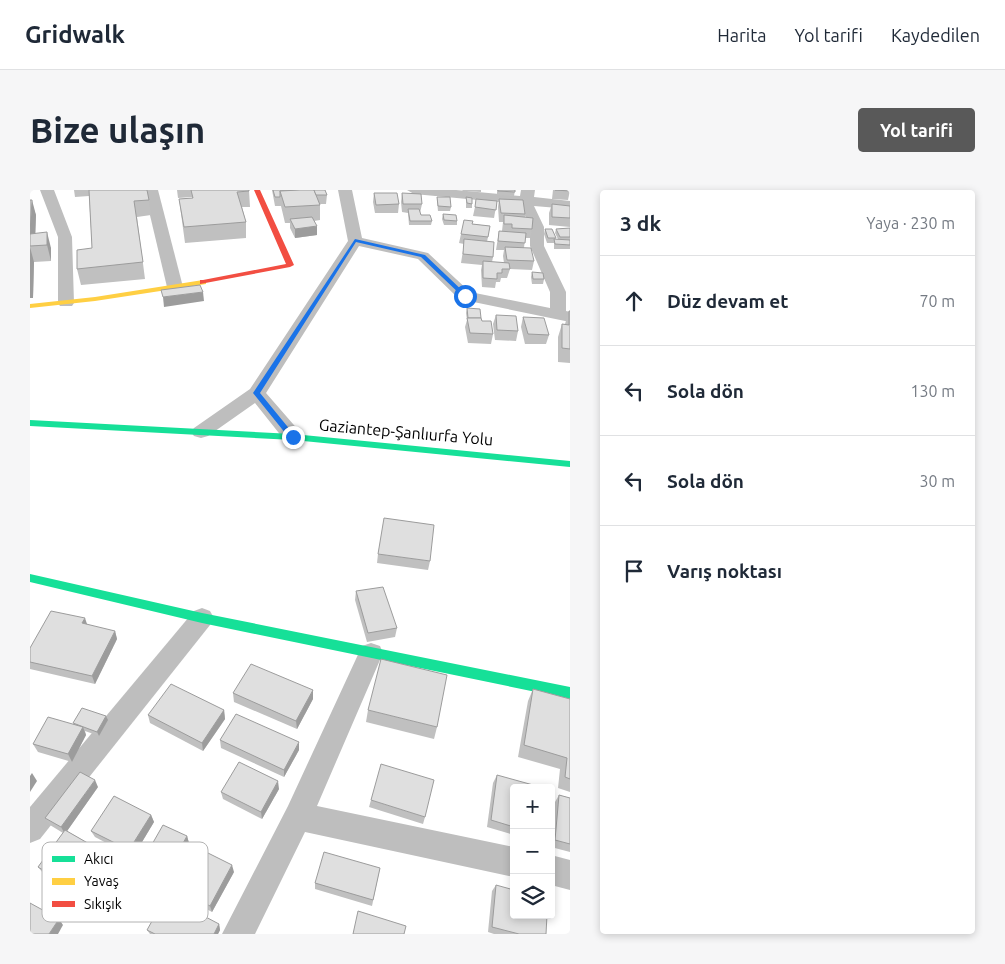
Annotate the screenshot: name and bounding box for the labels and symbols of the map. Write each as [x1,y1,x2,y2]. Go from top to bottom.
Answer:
route start [454,285,477,308]
street label: Gaziantep-Şanlıurfa Yolu [318,415,494,449]
route end [282,426,305,449]
legend [42,842,208,922]
text: Akıcı [84,851,113,867]
text: Yavaş [84,873,119,889]
text: Sıkışık [84,896,122,912]

